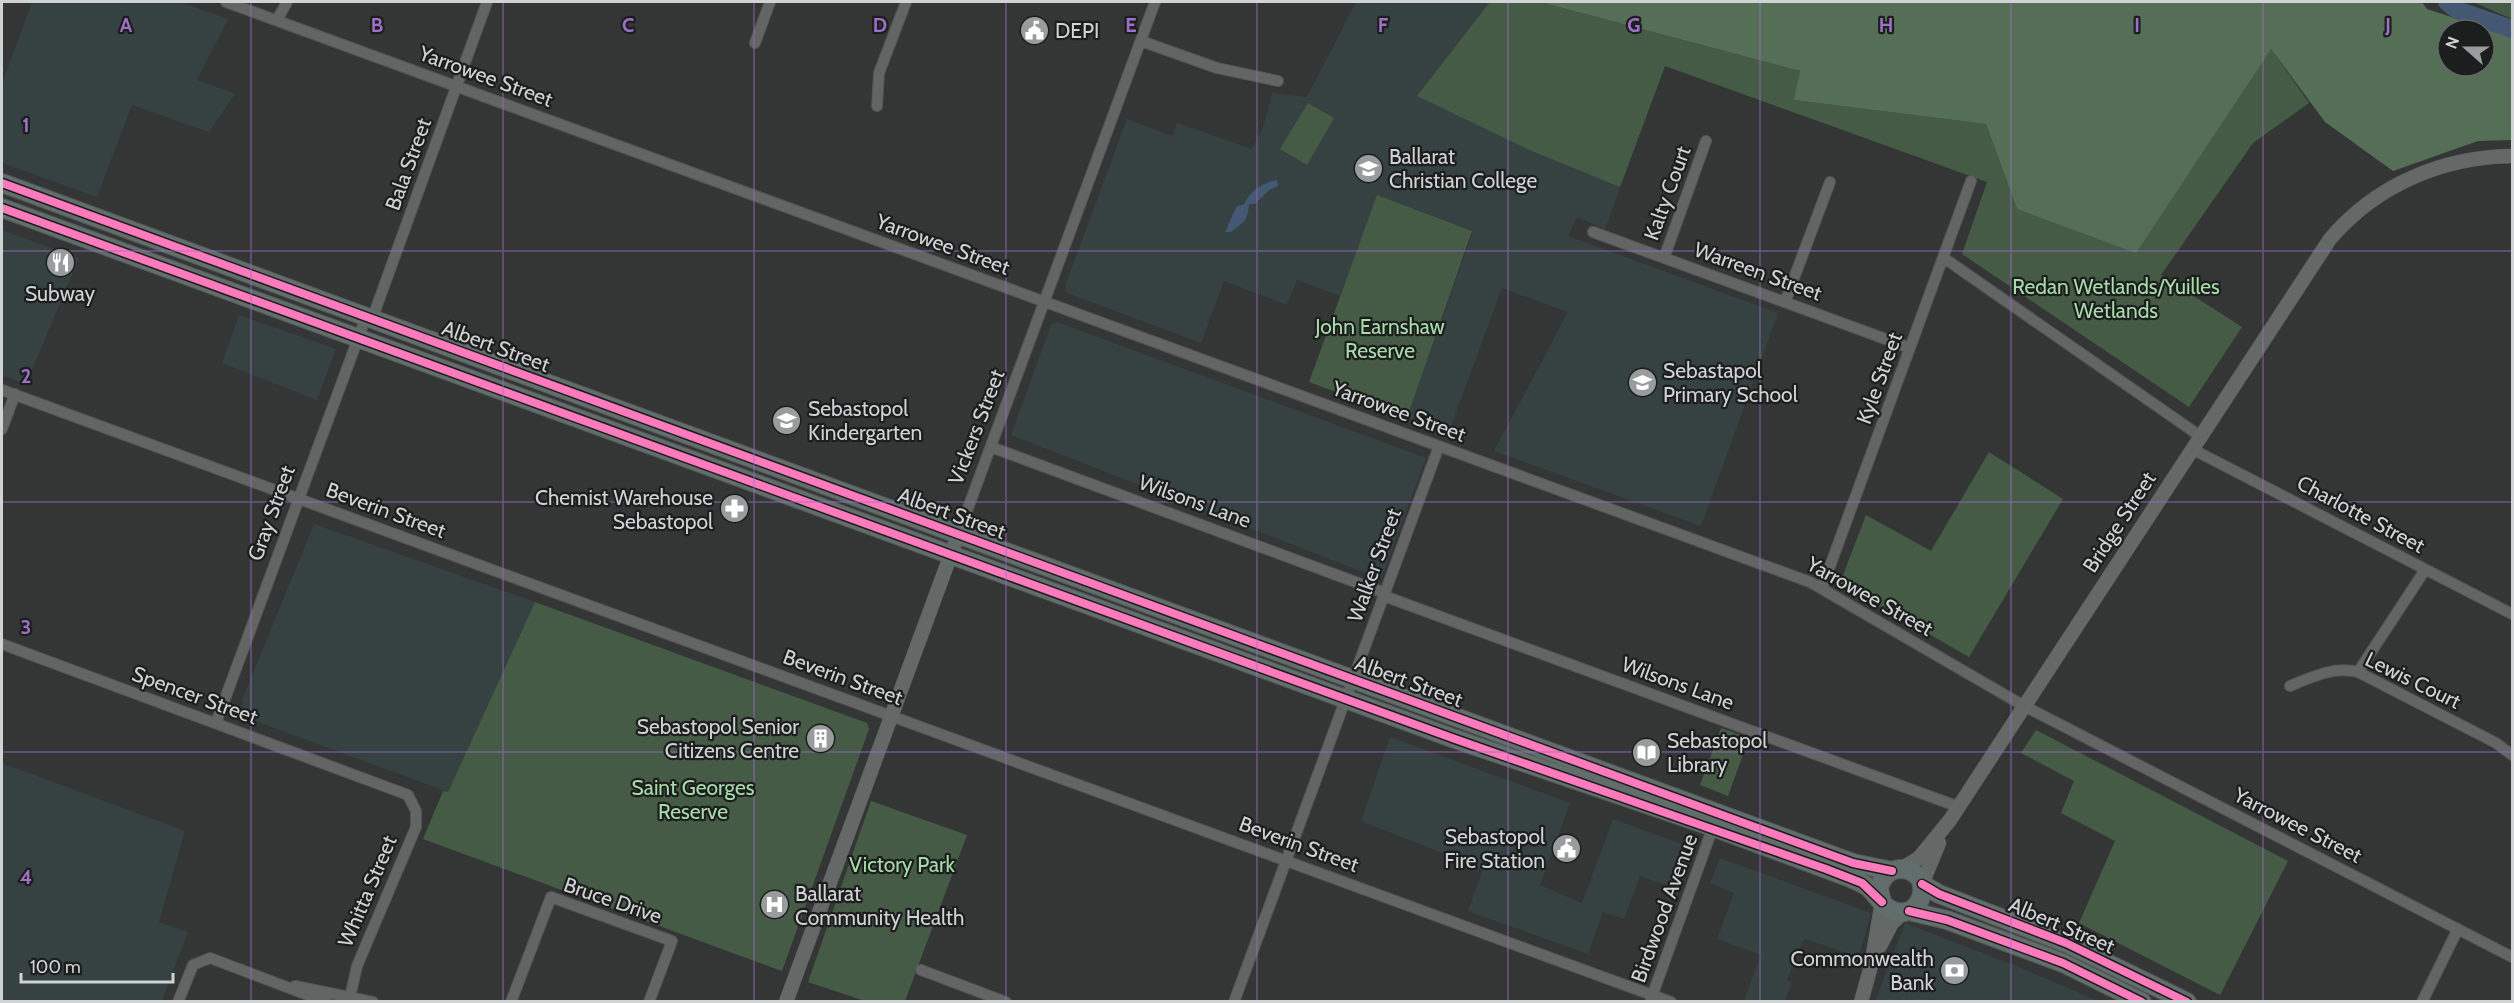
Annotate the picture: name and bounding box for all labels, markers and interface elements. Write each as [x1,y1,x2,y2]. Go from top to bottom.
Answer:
text: A [120,13,133,37]
text: B [371,13,383,37]
text: C [622,13,634,37]
text: D [873,13,887,37]
text: E [1125,13,1137,37]
text: F [1378,13,1389,37]
text: G [1627,13,1641,37]
text: H [1879,13,1893,37]
text: I [2134,13,2140,37]
text: J [2384,13,2391,37]
public building icon: DEPI [1018,14,1050,46]
place label: DEPI [1055,18,1099,43]
north arrow [2436,18,2496,78]
text: N [2442,34,2463,51]
street label: Yarrowee Street [415,40,556,112]
text: 1 [22,113,30,137]
street label: Bala Street [380,114,436,214]
street label: Kalty Court [1638,143,1696,243]
place label: Ballarat Christian College [1389,144,1537,193]
school or university icon: Ballarat Christian College [1352,152,1384,184]
street label: Yarrowee Street [872,208,1013,280]
street label: Warreen Street [1691,236,1825,306]
restaurant icon: Subway [44,246,76,278]
park label: Redan Wetlands/Yuilles Wetlands [2012,274,2220,323]
place label: Subway [25,281,95,306]
park label: John Earnshaw Reserve [1314,314,1445,363]
street label: Albert Street [439,315,553,377]
street label: Kyle Street [1851,329,1907,427]
place label: Sebastapol Primary School [1663,358,1798,407]
text: 2 [21,364,31,388]
street label: Vickers Street [943,366,1009,488]
school or university icon: Sebastapol Primary School [1626,366,1658,398]
street label: Yarrowee Street [1328,375,1469,447]
place label: Sebastopol Kindergarten [808,396,922,445]
school or university icon: Sebastopol Kindergarten [771,404,803,436]
street label: Gray Street [242,462,300,564]
street label: Bridge Street [2077,467,2161,577]
street label: Wilsons Lane [1135,469,1255,533]
street label: Charlotte Street [2293,470,2429,558]
street label: Beverin Street [323,477,449,543]
street label: Albert Street [895,482,1009,544]
place label: Chemist Warehouse Sebastopol [535,485,713,534]
pharmacy icon: Chemist Warehouse Sebastopol [718,493,750,525]
street label: Walker Street [1342,505,1406,625]
street label: Yarrowee Street [1802,551,1937,641]
text: 3 [21,615,31,639]
street label: Beverin Street [780,644,906,710]
street label: Lewis Court [2361,646,2465,714]
street label: Albert Street [1352,650,1466,712]
street label: Wilsons Lane [1618,651,1738,715]
street label: Spencer Street [129,661,261,729]
place label: Sebastopol Senior Citizens Centre [637,714,799,763]
building icon: Sebastopol Senior Citizens Centre [804,722,836,754]
place label: Sebastopol Library [1667,728,1767,777]
library icon: Sebastopol Library [1630,736,1662,768]
park label: Saint Georges Reserve [632,775,755,824]
street label: Yarrowee Street [2229,782,2366,868]
street label: Beverin Street [1236,811,1362,877]
place label: Sebastopol Fire Station [1444,824,1545,873]
street label: Birdwood Avenue [1626,830,1703,986]
street label: Whitta Street [332,832,402,950]
public building icon: Sebastopol Fire Station [1550,832,1582,864]
park label: Victory Park [849,852,956,877]
text: 4 [20,865,32,889]
street label: Bruce Drive [561,872,666,929]
place label: Ballarat Community Health [795,881,964,930]
hospital icon: Ballarat Community Health [758,889,790,921]
street label: Albert Street [2005,892,2119,958]
scale bar [21,946,172,984]
place label: Commonwealth Bank [1791,946,1935,995]
bank icon: Commonwealth Bank [1939,954,1971,986]
text: 100 m [30,956,81,978]

